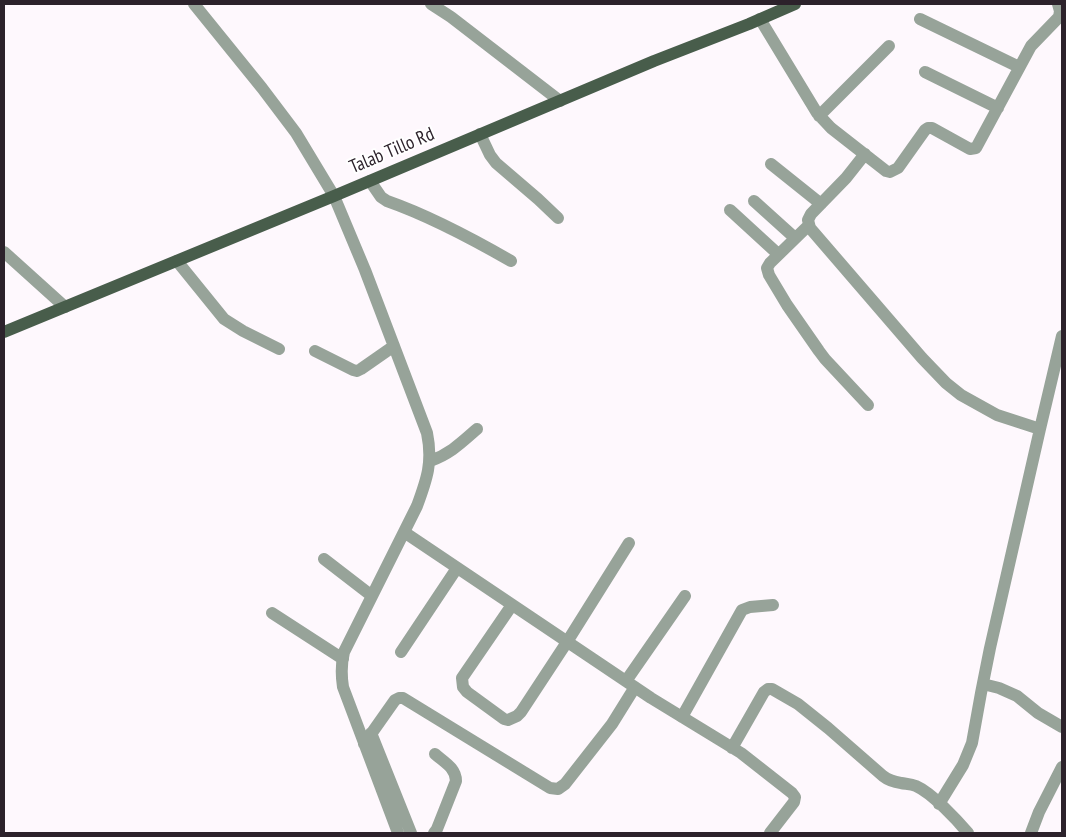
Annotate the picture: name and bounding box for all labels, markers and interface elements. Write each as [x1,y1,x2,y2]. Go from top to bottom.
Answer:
street label: Talab Tillo Rd [346,123,438,179]

